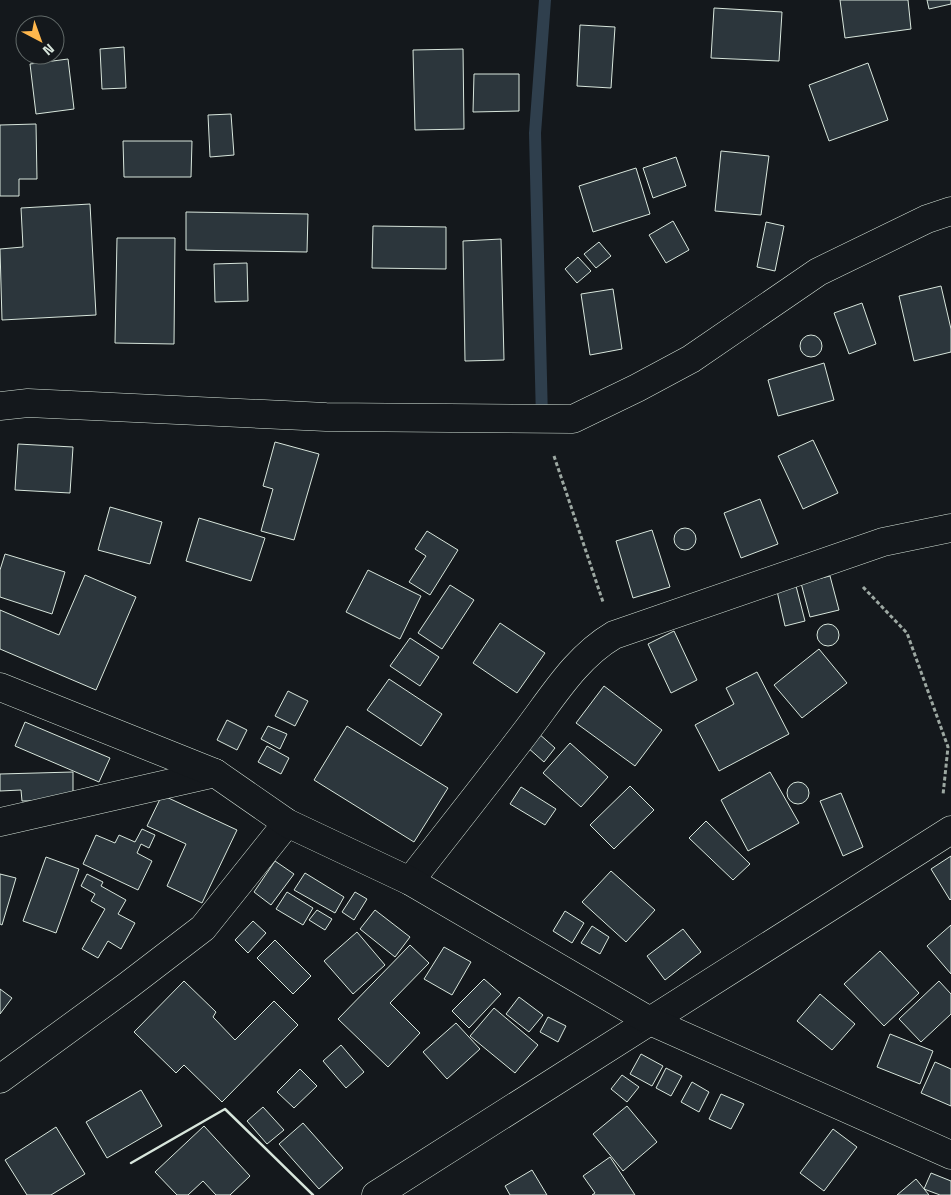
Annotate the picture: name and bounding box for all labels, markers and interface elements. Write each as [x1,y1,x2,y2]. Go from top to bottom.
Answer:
north arrow [15,15,65,65]
text: N [38,39,59,61]

